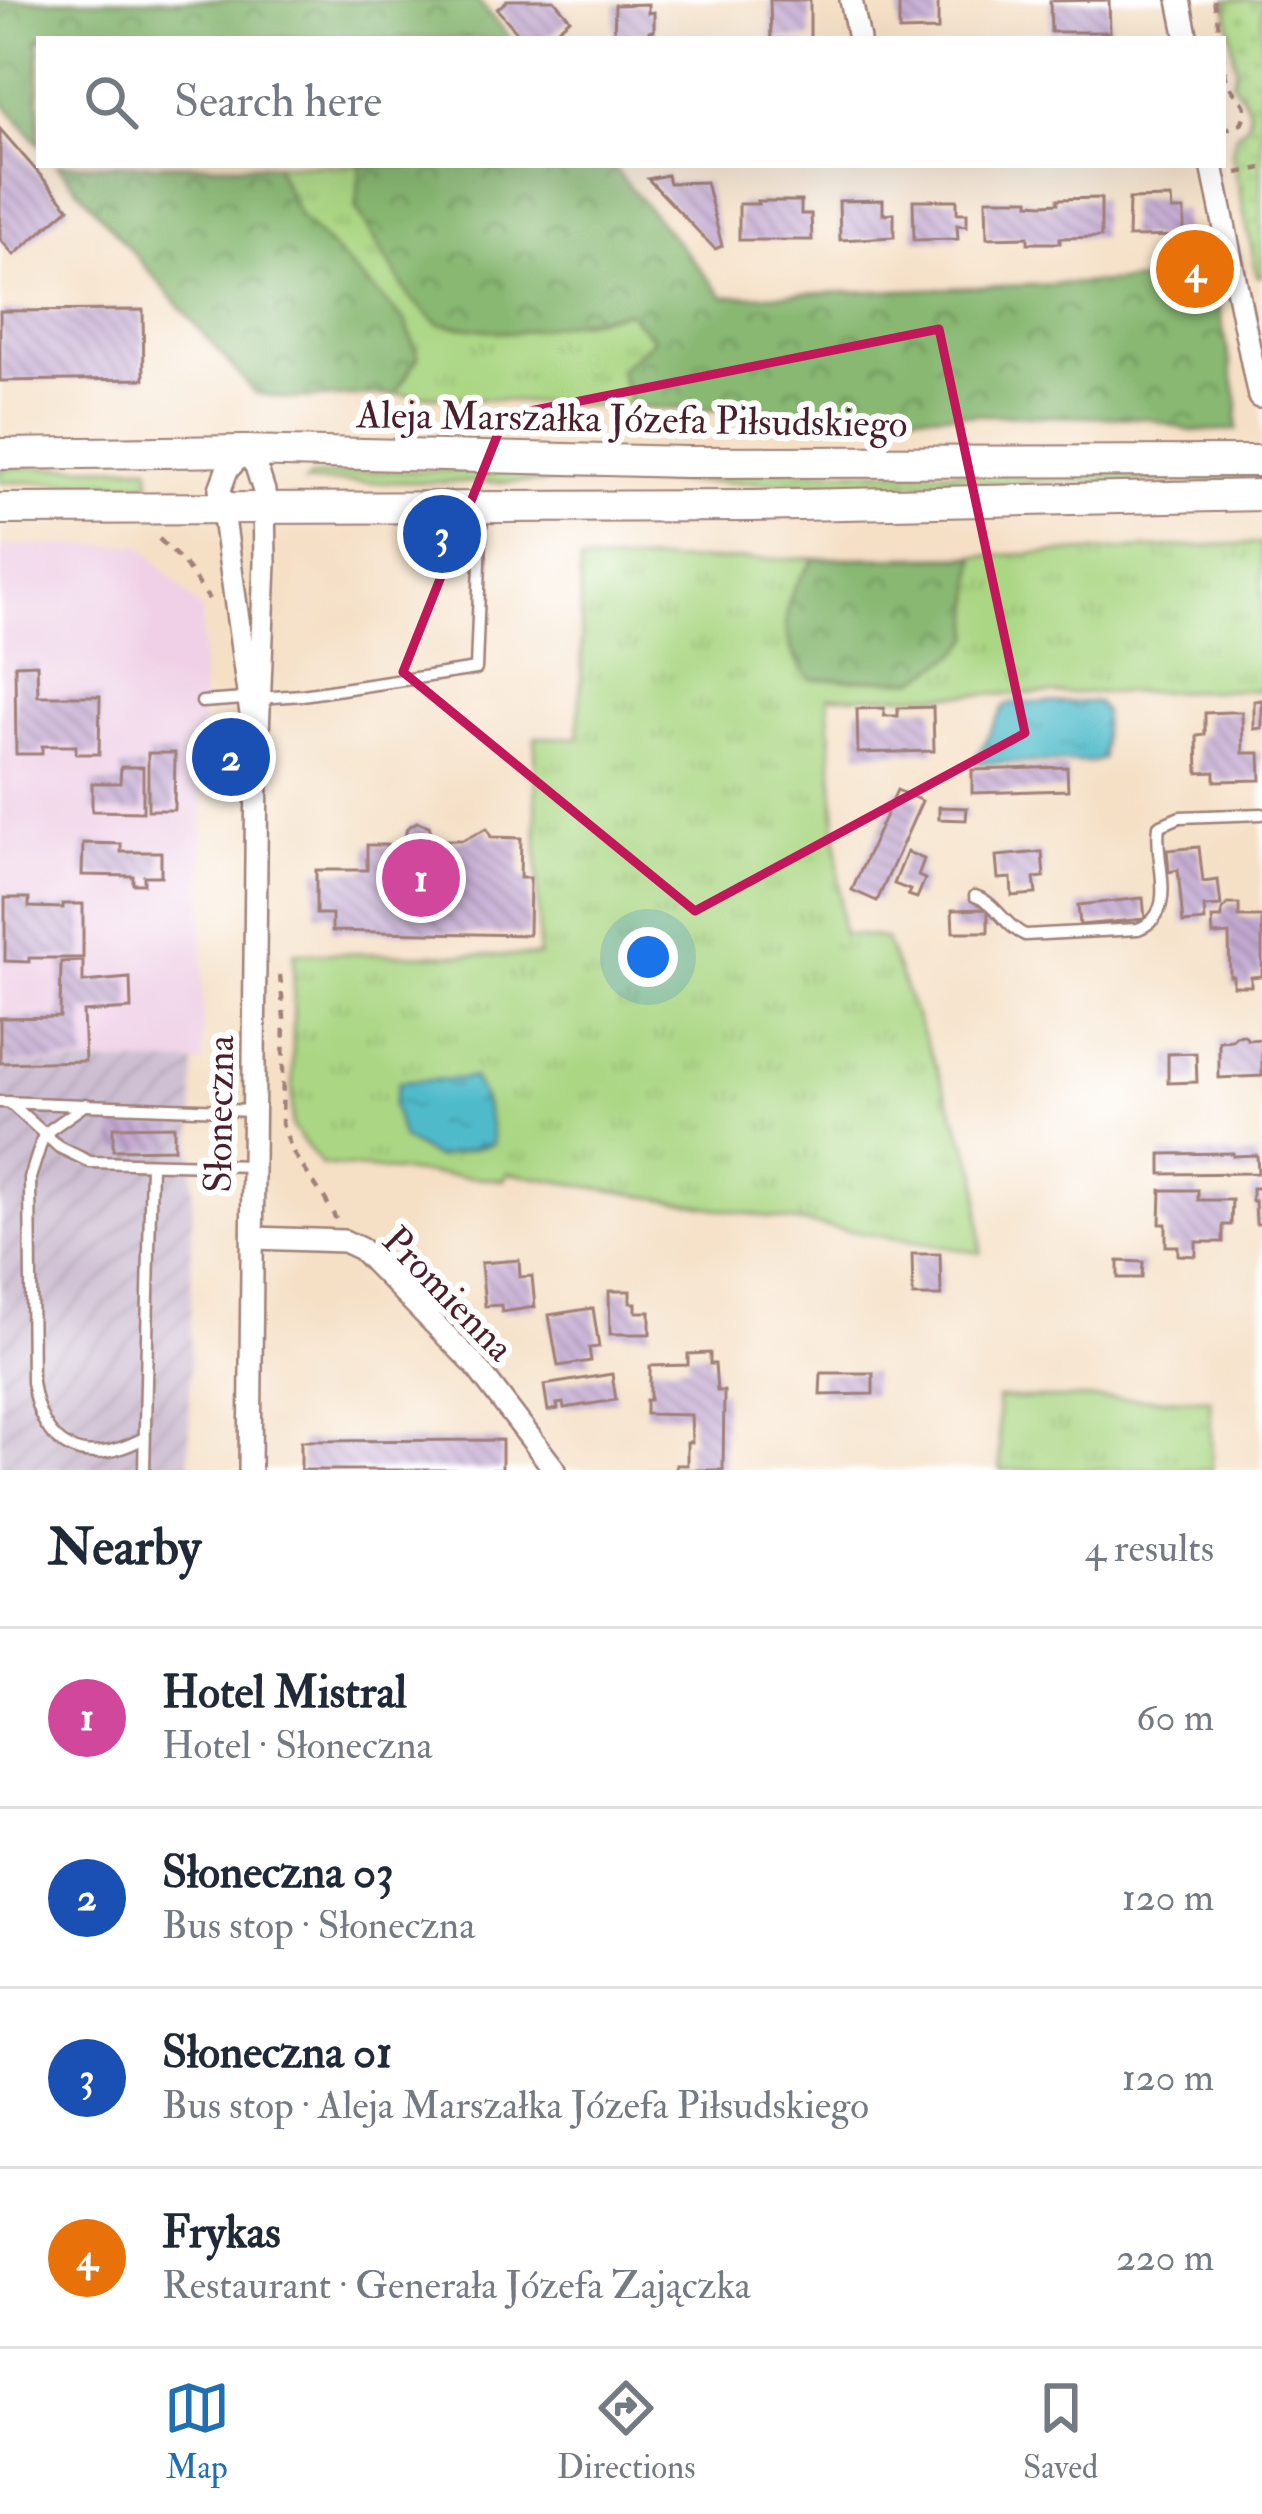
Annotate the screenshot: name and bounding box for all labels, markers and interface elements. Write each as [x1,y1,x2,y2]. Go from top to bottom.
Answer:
search box [36,36,1226,168]
icon: search [78,69,144,135]
text: Search here [174,74,382,130]
pin: 4 [1156,224,1234,314]
street label: Aleja Marszałka Józefa Piłsudskiego [355,390,908,449]
pin: 3 [403,489,481,579]
pin: 2 [192,712,270,802]
pin: 1 [382,833,460,923]
your location [618,927,678,987]
street label: Słoneczna [194,1034,245,1193]
street label: Promienna [372,1216,525,1372]
text: Nearby [48,1516,201,1580]
text: 4 results [1085,1524,1214,1573]
text: Hotel Mistral [162,1665,407,1721]
text: 1 [80,1693,94,1742]
text: 60 m [1136,1693,1214,1742]
text: Hotel · Słoneczna [162,1721,433,1770]
text: Słoneczna 03 [162,1845,393,1901]
text: 2 [77,1873,97,1922]
text: 120 m [1122,1873,1214,1922]
text: Bus stop · Słoneczna [162,1901,475,1950]
text: Słoneczna 01 [162,2025,392,2081]
text: 3 [80,2053,94,2102]
text: 120 m [1122,2053,1214,2102]
text: Bus stop · Aleja Marszałka Józefa Piłsudskiego [162,2081,869,2130]
text: Frykas [162,2205,281,2261]
text: 4 [76,2233,98,2282]
text: 220 m [1116,2233,1214,2282]
text: Restaurant · Generała Józefa Zajączka [162,2261,751,2310]
tab: Map [164,2375,230,2488]
tab: Directions [557,2375,696,2488]
tab: Saved [1023,2375,1098,2488]

